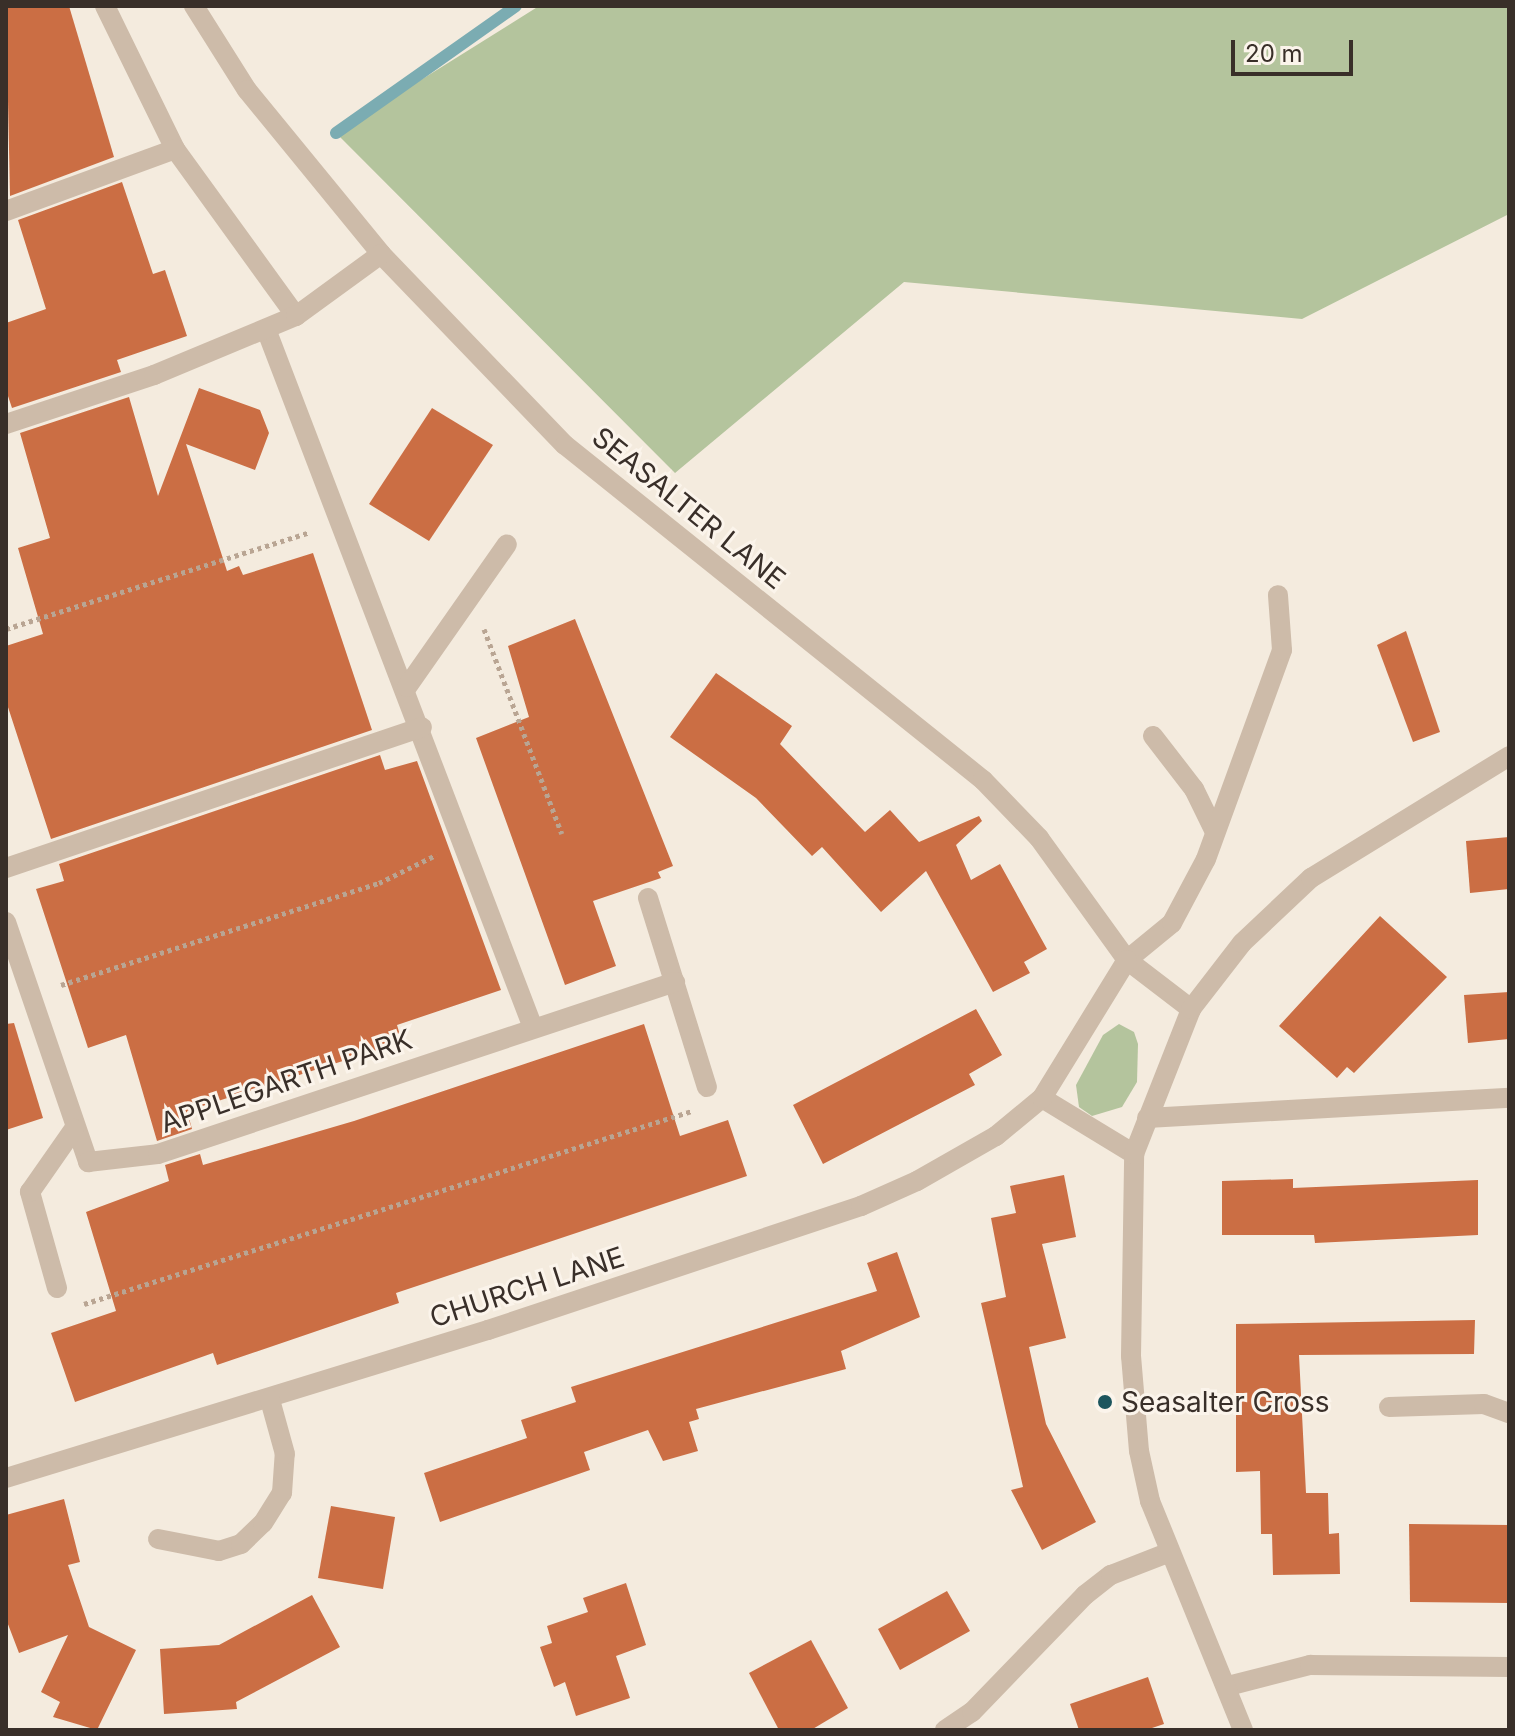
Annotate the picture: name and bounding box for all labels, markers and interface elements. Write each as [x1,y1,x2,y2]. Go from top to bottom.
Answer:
scale bar [1235,24,1357,74]
text: 20 m [1245,39,1303,68]
street label: SEASALTER LANE [586,420,792,596]
street label: APPLEGARTH PARK [156,1022,416,1140]
street label: CHURCH LANE [426,1240,628,1334]
place label: Seasalter Cross [1121,1385,1329,1419]
marker: Seasalter Cross [1096,1393,1114,1411]

